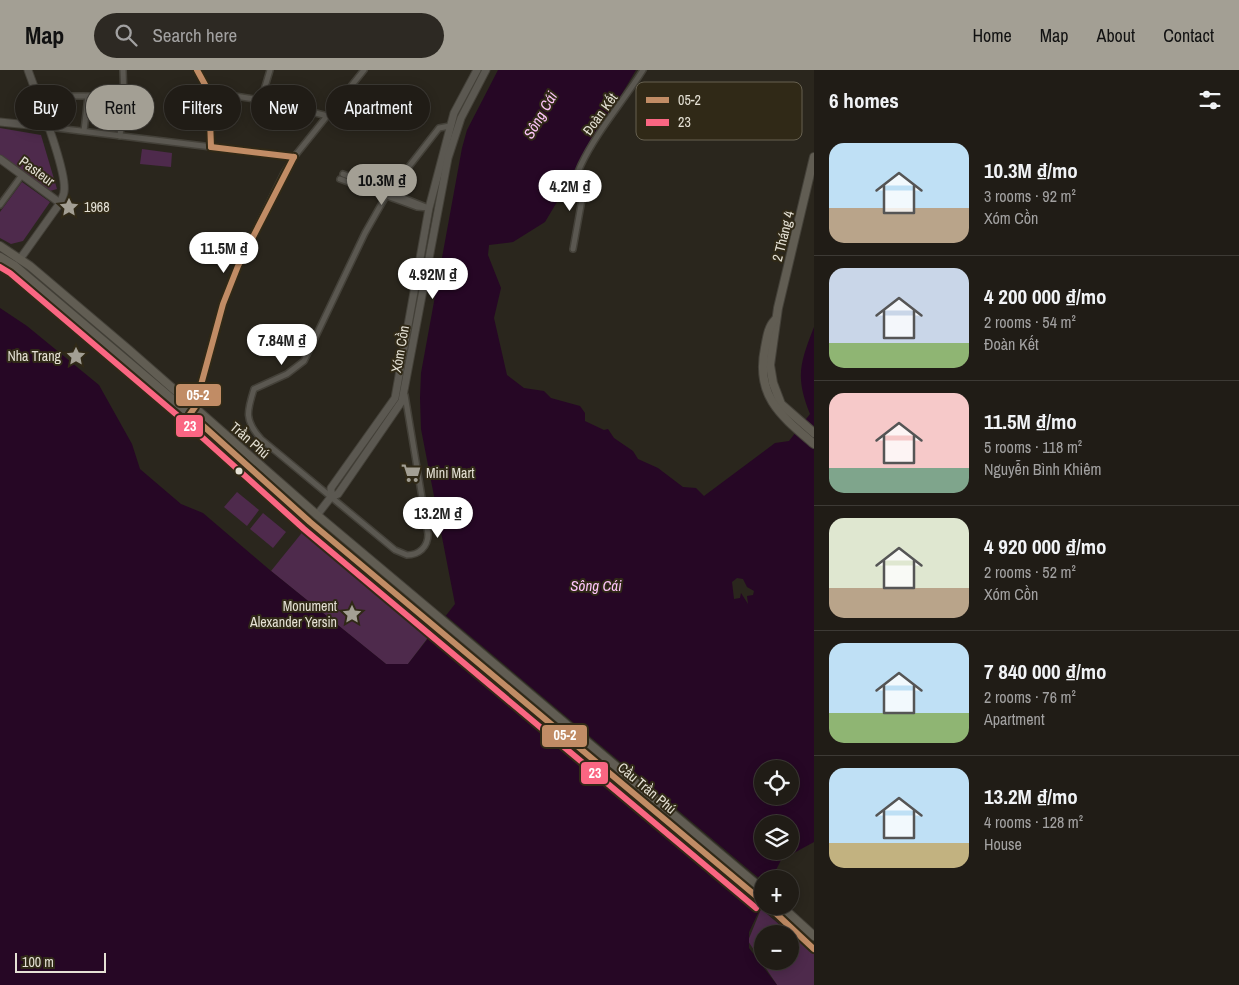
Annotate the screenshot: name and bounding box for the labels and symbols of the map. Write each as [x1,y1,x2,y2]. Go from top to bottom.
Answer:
legend [636,82,802,140]
water label: Sông Cái [518,87,562,142]
street label: Đoàn Kết [579,89,621,139]
text: 05-2 [678,91,701,109]
text: 23 [678,113,691,131]
street label: Pasteur [16,152,58,190]
pin: 10.3M ₫ [336,164,428,206]
pin: 4.2M ₫ [529,170,611,212]
place icon: 1968 [58,196,80,218]
place label: 1968 [84,198,110,216]
street label: 2 Tháng 4 [768,208,798,263]
pin: 11.5M ₫ [178,232,270,274]
pin: 4.92M ₫ [387,258,479,300]
pin: 7.84M ₫ [236,324,328,366]
street label: Xóm Cồn [387,324,413,374]
place icon: Nha Trang [65,345,87,367]
place label: Nha Trang [7,347,62,365]
line badge: 05-2 [175,383,222,407]
text: 05-2 [187,386,209,404]
line badge: 23 [175,414,204,438]
text: 23 [184,417,196,435]
street label: Trần Phú [226,418,274,462]
supermarket icon: Mini Mart [400,462,422,484]
place label: Mini Mart [426,464,474,482]
unlabelled marker [234,466,244,476]
pin: 13.2M ₫ [392,496,484,539]
water label: Sông Cái [570,575,622,596]
place label: Monument Alexander Yersin [249,597,337,631]
place icon: Monument Alexander Yersin [341,603,363,625]
line badge: 05-2 [541,724,588,748]
text: 05-2 [554,726,576,744]
street label: Cầu Trần Phú [614,758,680,818]
line badge: 23 [580,761,609,785]
text: 23 [589,764,601,782]
scale bar [15,950,106,973]

